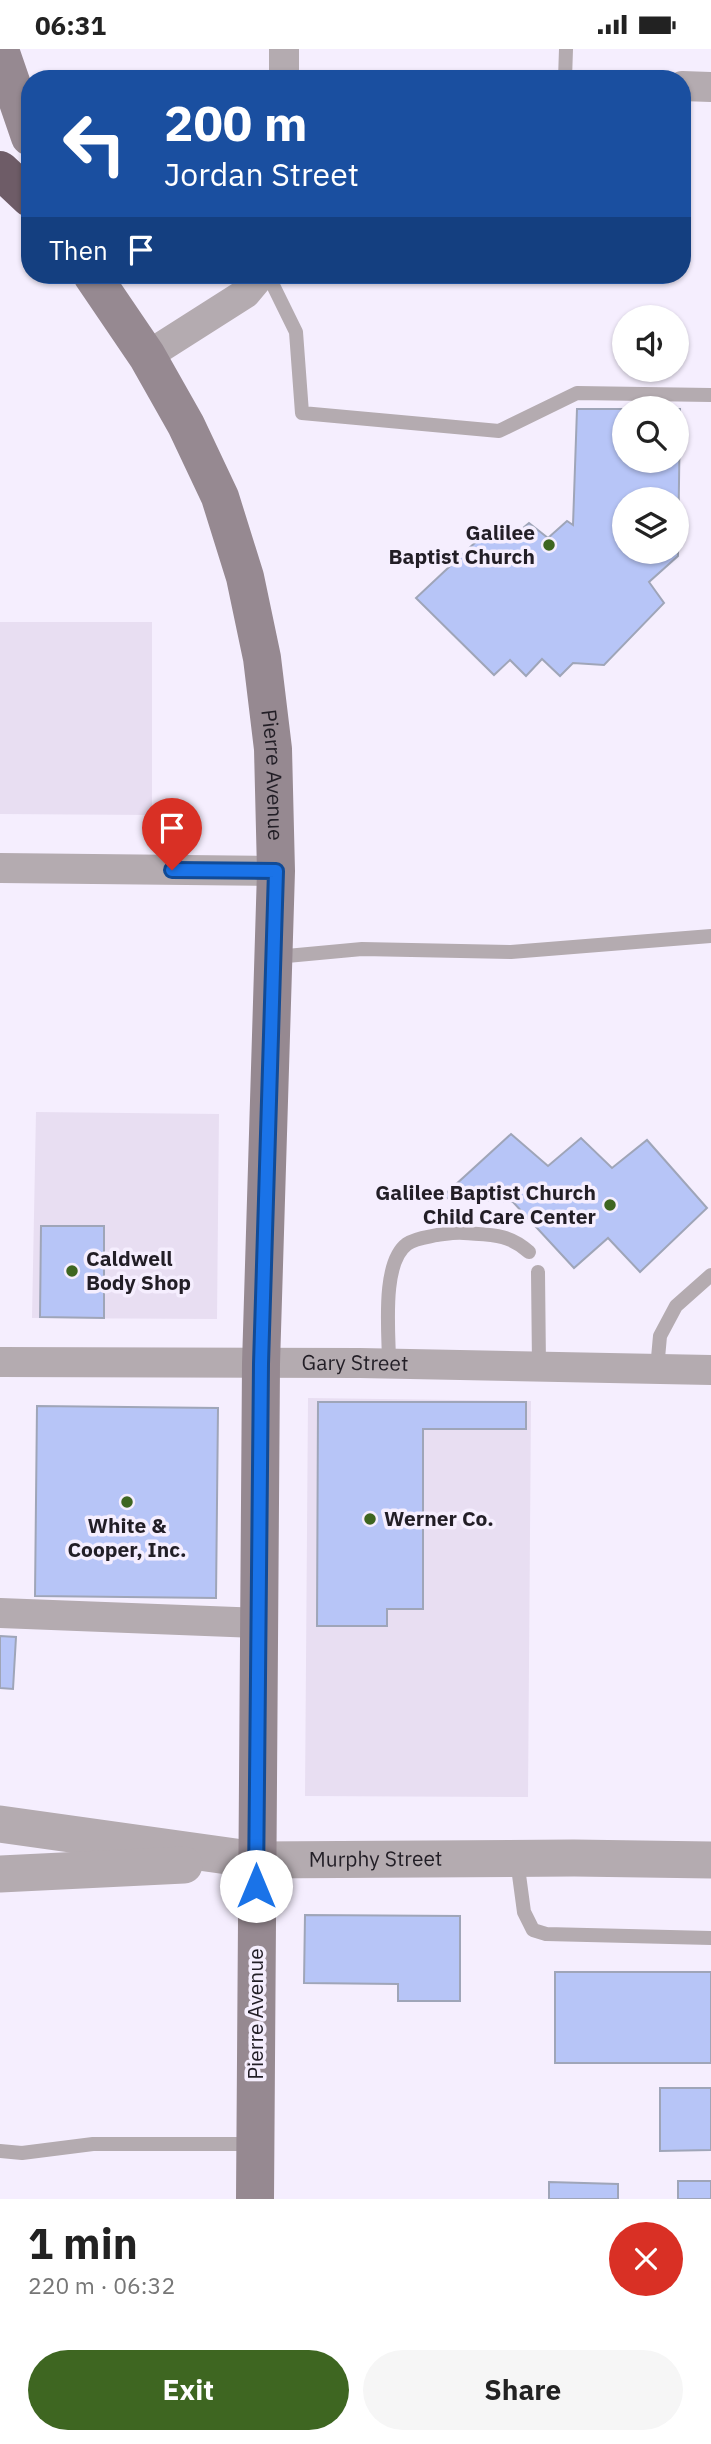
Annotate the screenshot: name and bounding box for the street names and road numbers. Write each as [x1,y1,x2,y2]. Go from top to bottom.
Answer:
street label: Pierre Avenue [255,708,290,841]
street label: Gary Street [302,1348,409,1377]
street label: Murphy Street [309,1844,442,1873]
street label: Pierre Avenue [241,1948,269,2080]

